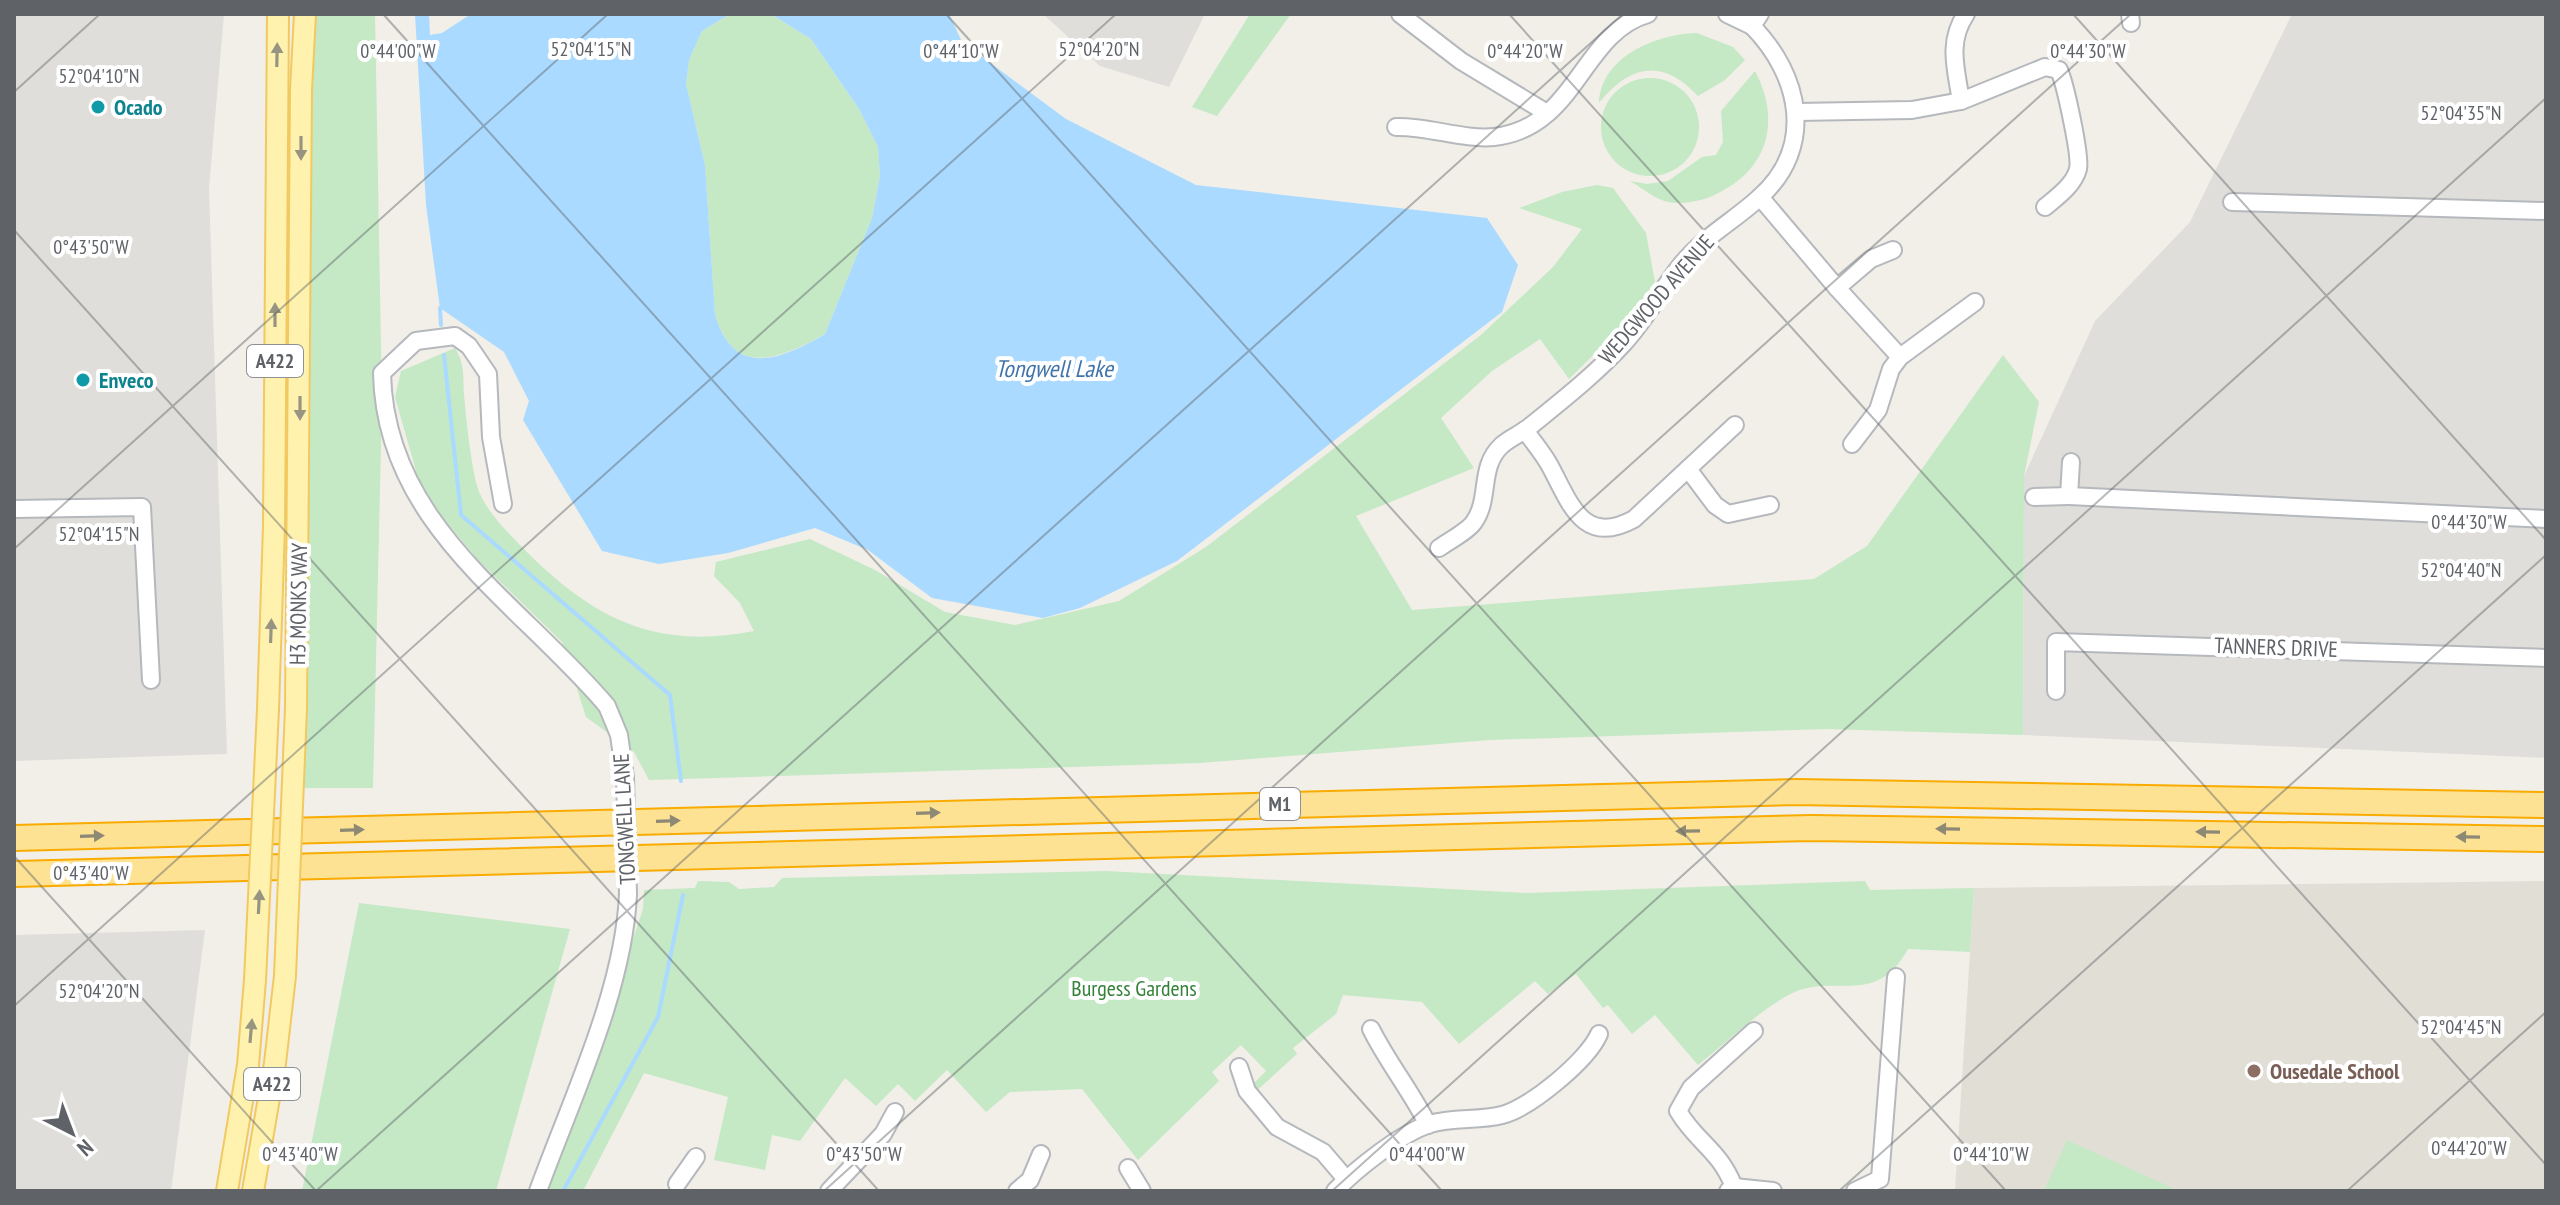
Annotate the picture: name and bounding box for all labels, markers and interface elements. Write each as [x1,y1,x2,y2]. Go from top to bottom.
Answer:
text: 52°04'15"N [551,36,631,62]
text: 52°04'20"N [1059,36,1139,62]
text: 0°44'00"W [360,38,436,64]
text: 0°44'10"W [923,38,999,64]
text: 0°44'20"W [1487,38,1563,64]
text: 0°44'30"W [2050,38,2126,64]
one-way arrow [271,42,283,67]
text: 52°04'10"N [59,63,139,89]
place label: Ocado [114,93,163,121]
marker: Ocado [89,98,107,116]
text: 52°04'35"N [2421,100,2501,126]
one-way arrow [295,136,307,161]
street label: WEDGWOOD AVENUE [1592,228,1720,370]
text: 0°43'50"W [53,234,129,260]
one-way arrow [269,302,281,327]
road number: A422 [247,345,303,377]
water label: Tongwell Lake [995,353,1115,384]
place label: Enveco [99,366,154,394]
marker: Enveco [74,371,92,389]
one-way arrow [294,396,306,421]
text: 0°44'30"W [2431,509,2507,535]
text: 52°04'15"N [59,521,139,547]
street label: H3 MONKS WAY [283,543,313,665]
text: 52°04'40"N [2421,557,2501,583]
one-way arrow [264,618,277,643]
street label: TANNERS DRIVE [2214,631,2338,663]
street label: TONGWELL LANE [607,753,641,885]
road number: M1 [1260,788,1300,820]
one-way arrow [916,807,941,819]
one-way arrow [656,814,681,827]
one-way arrow [340,823,365,836]
one-way arrow [1935,823,1960,835]
one-way arrow [1675,824,1700,837]
one-way arrow [2195,826,2220,838]
one-way arrow [80,830,105,843]
one-way arrow [2455,831,2480,844]
text: 0°43'40"W [53,860,129,886]
one-way arrow [253,889,266,914]
park label: Burgess Gardens [1071,974,1197,1002]
text: 52°04'20"N [59,978,139,1004]
text: 52°04'45"N [2421,1014,2501,1040]
one-way arrow [245,1018,258,1043]
place label: Ousedale School [2270,1057,2400,1085]
marker: Ousedale School [2245,1062,2263,1080]
road number: A422 [244,1068,300,1100]
north arrow [32,1093,112,1173]
text: N [72,1133,99,1162]
text: 0°44'20"W [2431,1135,2507,1161]
text: 0°43'40"W [262,1141,338,1167]
text: 0°43'50"W [826,1141,902,1167]
text: 0°44'00"W [1389,1141,1465,1167]
text: 0°44'10"W [1953,1141,2029,1167]

